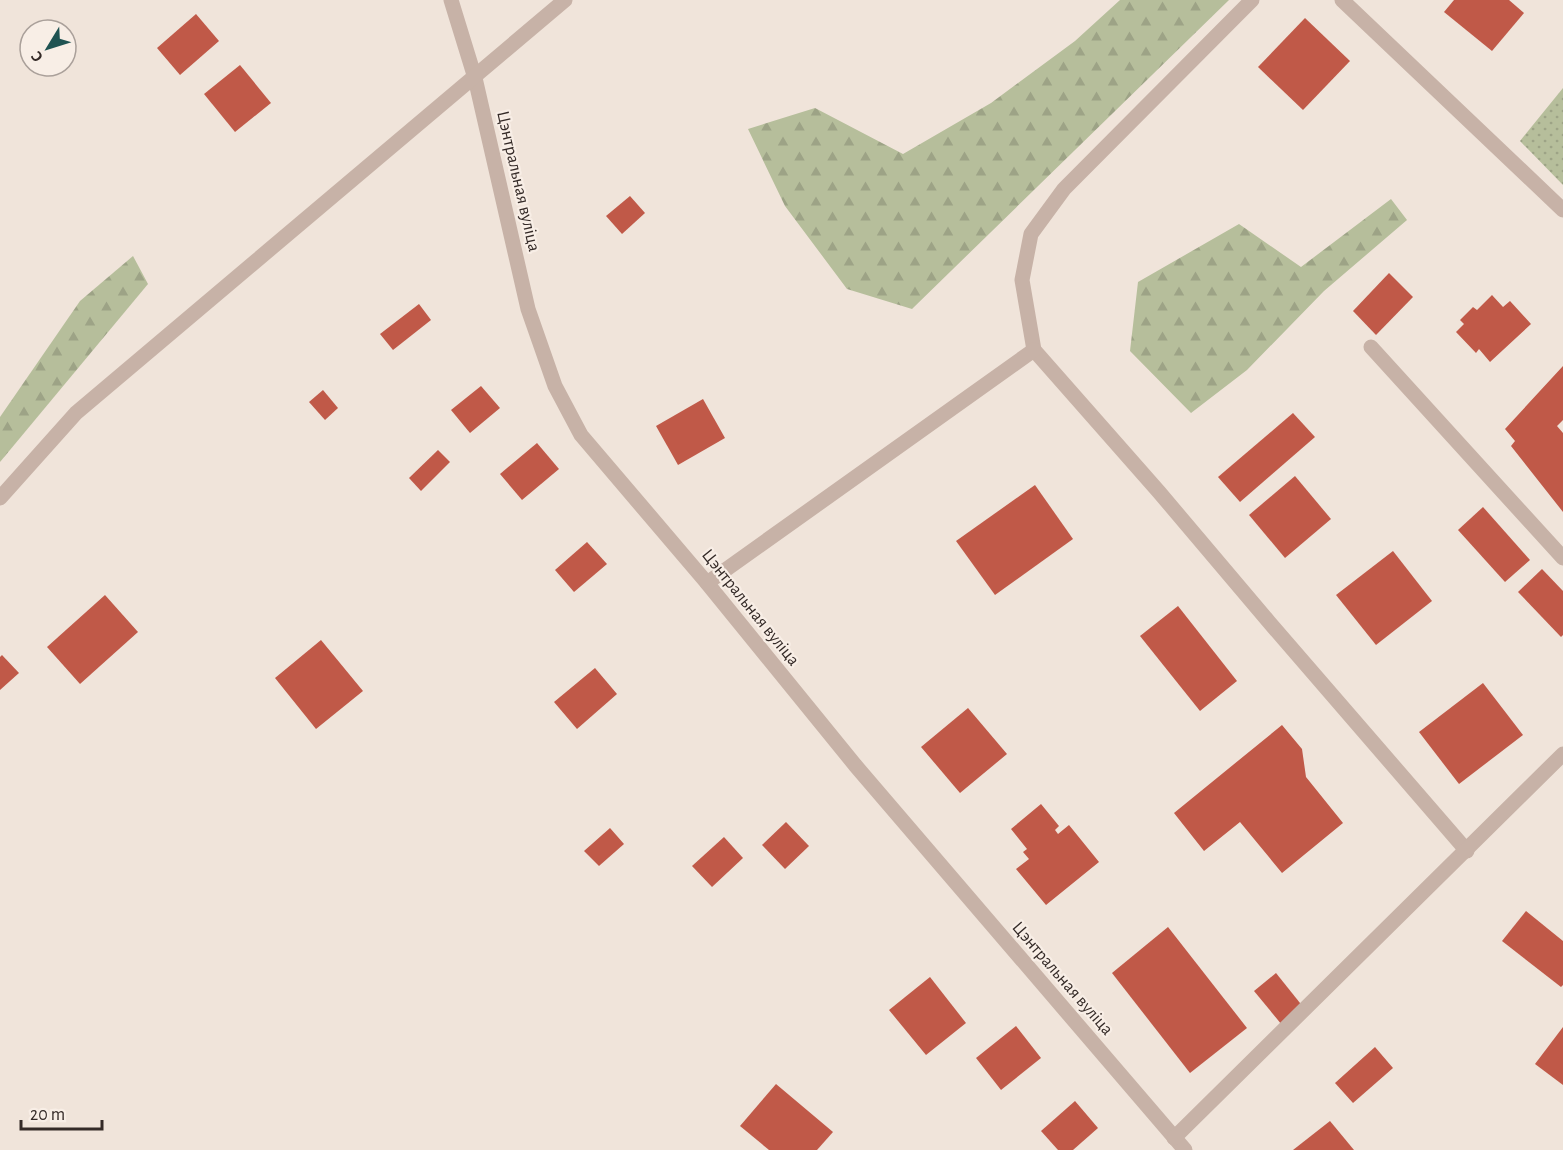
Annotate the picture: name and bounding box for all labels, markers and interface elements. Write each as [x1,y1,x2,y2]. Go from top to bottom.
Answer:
north arrow [18,18,78,78]
text: С [28,48,46,65]
street label: Цэнтральная вуліца [493,109,543,253]
street label: Цэнтральная вуліца [698,546,803,669]
street label: Цэнтральная вуліца [1008,918,1116,1039]
scale bar [21,1093,102,1131]
text: 20 m [30,1106,65,1124]

